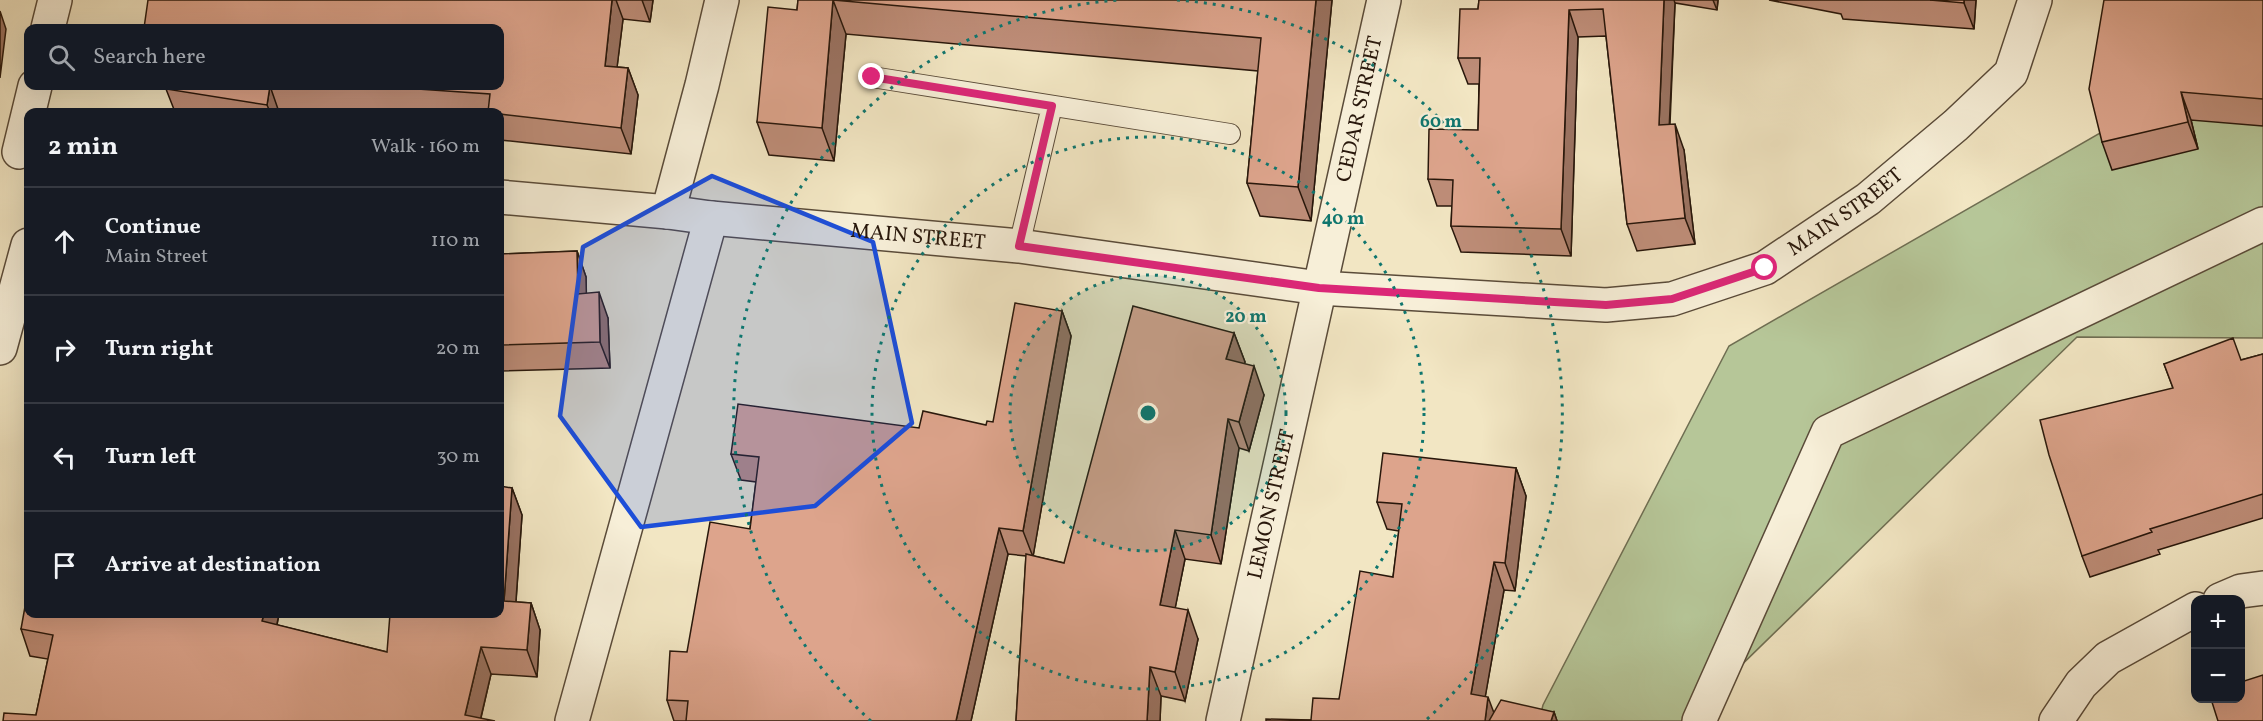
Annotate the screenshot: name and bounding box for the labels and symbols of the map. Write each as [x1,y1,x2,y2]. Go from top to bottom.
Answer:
street label: CEDAR STREET [1329,33,1390,185]
route end [858,63,884,89]
text: 60 m [1420,110,1462,135]
street label: MAIN STREET [1782,161,1909,263]
text: 40 m [1322,207,1364,232]
street label: MAIN STREET [849,216,987,257]
route start [1751,254,1777,280]
text: 20 m [1225,305,1267,330]
centre of rings [1138,403,1158,423]
street label: LEMON STREET [1241,426,1302,582]

